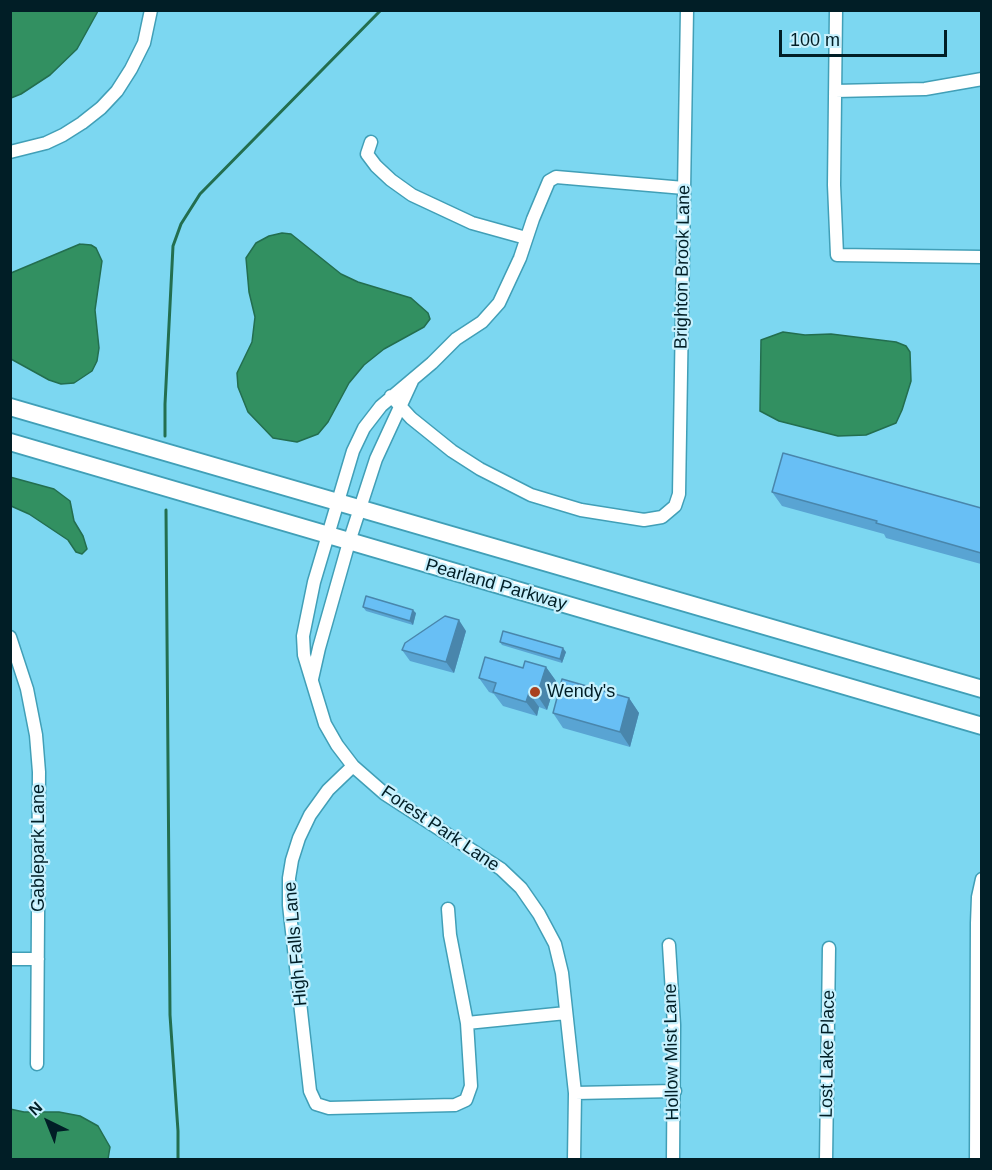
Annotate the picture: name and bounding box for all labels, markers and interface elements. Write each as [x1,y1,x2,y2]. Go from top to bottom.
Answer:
scale bar [782,18,950,56]
text: 100 m [790,30,840,50]
street label: Brighton Brook Lane [671,185,695,349]
street label: Pearland Parkway [423,554,569,616]
place label: Wendy's [547,681,615,703]
marker: Wendy's [528,685,542,699]
street label: Forest Park Lane [377,781,503,877]
street label: Gablepark Lane [28,784,50,912]
street label: High Falls Lane [280,881,312,1007]
street label: Hollow Mist Lane [660,983,684,1121]
street label: Lost Lake Place [816,990,840,1118]
north arrow [18,1092,78,1152]
text: N [25,1098,45,1119]

